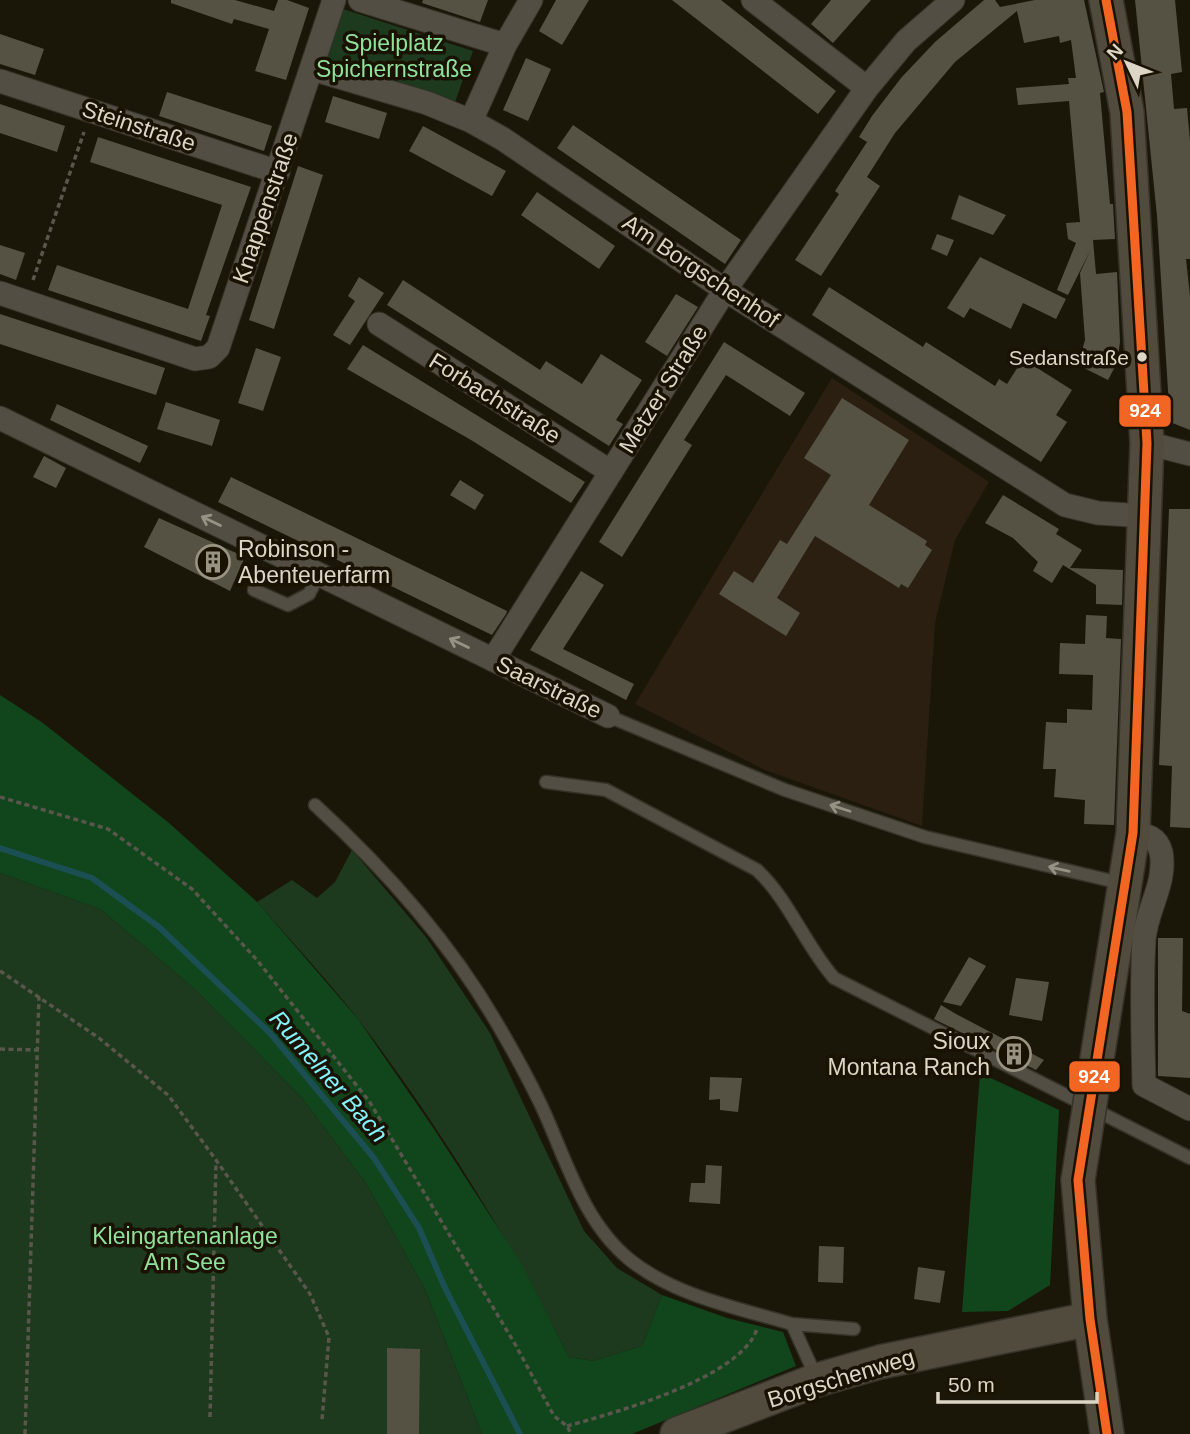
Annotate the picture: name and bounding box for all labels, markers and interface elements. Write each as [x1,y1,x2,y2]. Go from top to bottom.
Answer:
north arrow [1092,28,1162,98]
park label: Spielplatz Spichernstraße [316,30,472,82]
text: N [1103,40,1127,64]
street label: Steinstraße [79,95,199,157]
street label: Knappenstraße [227,129,303,287]
street label: Am Borgschenhof [618,209,785,333]
street label: Metzer Straße [613,320,713,458]
place label: Sedanstraße [1009,346,1129,369]
street label: Forbachstraße [425,347,565,449]
marker: Sedanstraße [1135,350,1149,364]
line badge: 924 [1118,394,1172,428]
text: 924 [1129,400,1161,421]
one-way arrow [201,514,222,528]
place label: Robinson - Abenteuerfarm [238,536,390,588]
building icon: Robinson - Abenteuerfarm [194,543,232,581]
one-way arrow [449,636,470,649]
street label: Saarstraße [492,650,606,724]
one-way arrow [829,801,851,814]
one-way arrow [1048,862,1071,875]
water label: Rumelner Bach [265,1005,393,1147]
place label: Sioux Montana Ranch [828,1028,990,1080]
building icon: Sioux Montana Ranch [995,1035,1033,1073]
line badge: 924 [1068,1060,1121,1093]
text: 924 [1078,1066,1110,1087]
park label: Kleingartenanlage Am See [92,1223,278,1275]
street label: Borgschenweg [764,1343,918,1413]
scale bar [938,1360,1097,1404]
text: 50 m [948,1373,995,1396]

